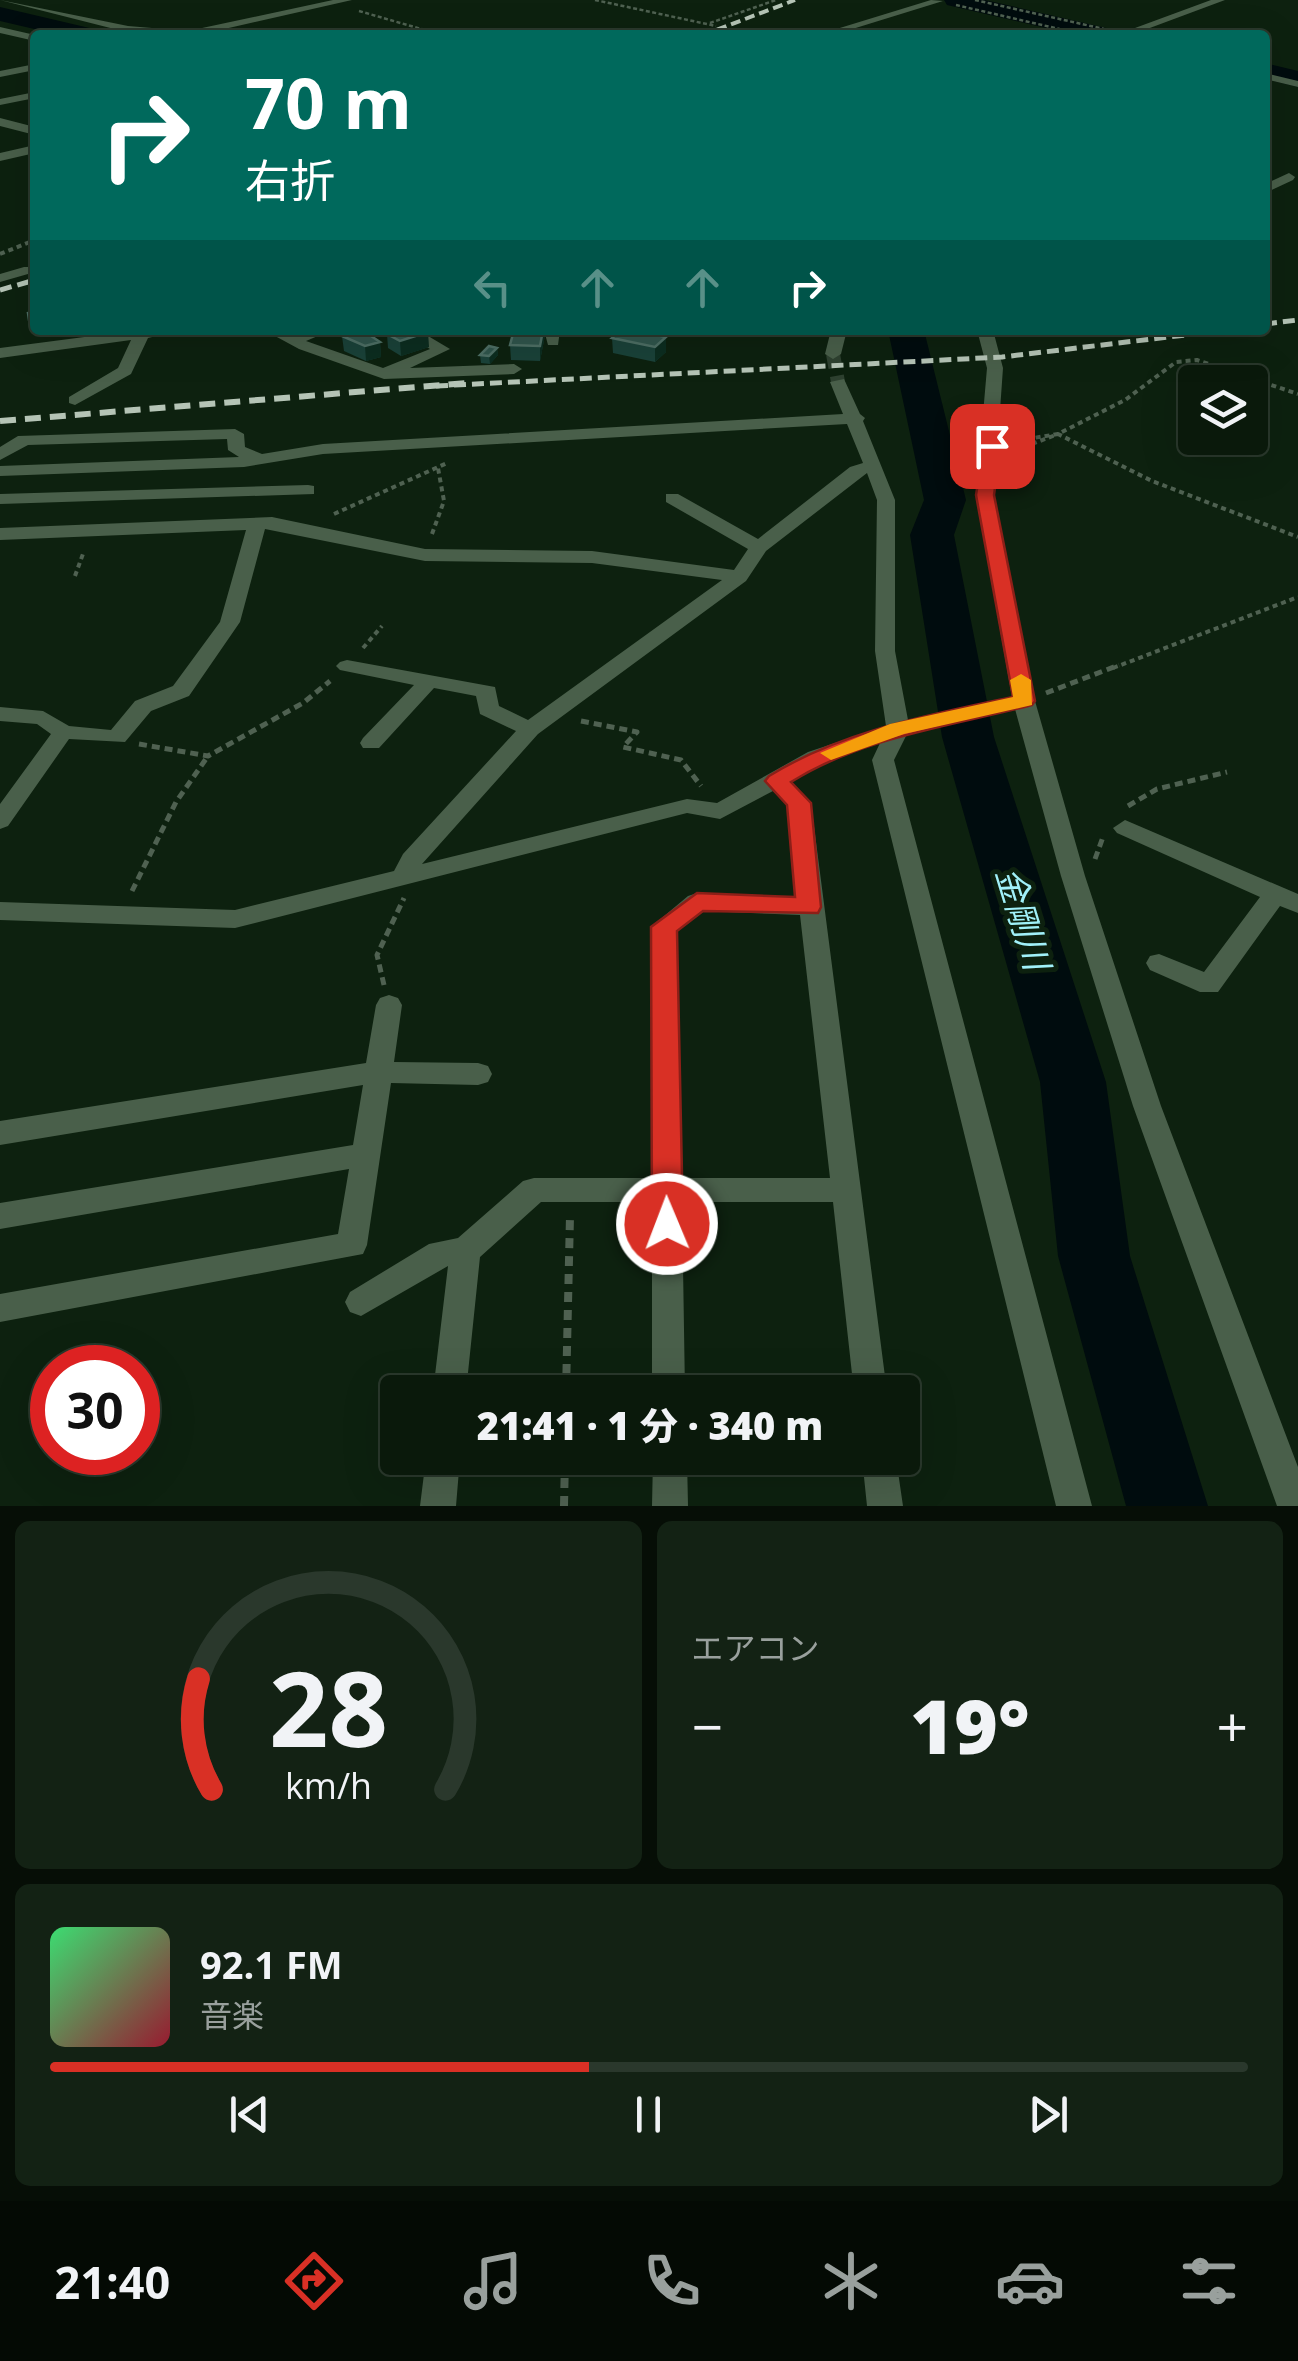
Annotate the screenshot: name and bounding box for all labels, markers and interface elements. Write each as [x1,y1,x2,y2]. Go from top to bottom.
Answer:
text: 70 m [245,54,412,150]
icon: right [80,70,210,200]
text: 右折 [245,149,335,210]
icon: left [465,260,520,315]
icon: ahead [570,260,625,315]
icon: ahead [675,260,730,315]
icon: right [780,260,835,315]
map controls [1178,365,1268,455]
button: layers [1178,365,1268,455]
pin [950,404,1035,489]
icon: arrive [965,419,1020,474]
water label: 金剛川 [986,861,1063,979]
position arrow [615,1172,719,1276]
speed limit sign: 30 [30,1345,160,1475]
text: 21:41 · 1 分 · 340 m [477,1399,823,1451]
text: エアコン [692,1626,820,1669]
text: 28 [269,1636,388,1777]
text: 19° [910,1674,1030,1776]
text: − [692,1688,723,1763]
text: + [1217,1688,1248,1763]
text: km/h [285,1761,372,1809]
text: 92.1 FM [200,1938,343,1990]
text: 音楽 [200,1993,264,2036]
icon: previous [222,2087,277,2142]
icon: pause [621,2087,676,2142]
icon: next [1021,2087,1076,2142]
icon: directions [279,2246,349,2316]
icon: music [458,2246,528,2316]
icon: phone [637,2246,707,2316]
icon: climate [816,2246,886,2316]
icon: car [995,2246,1065,2316]
icon: filters [1174,2246,1244,2316]
text: 21:40 [54,2251,170,2312]

